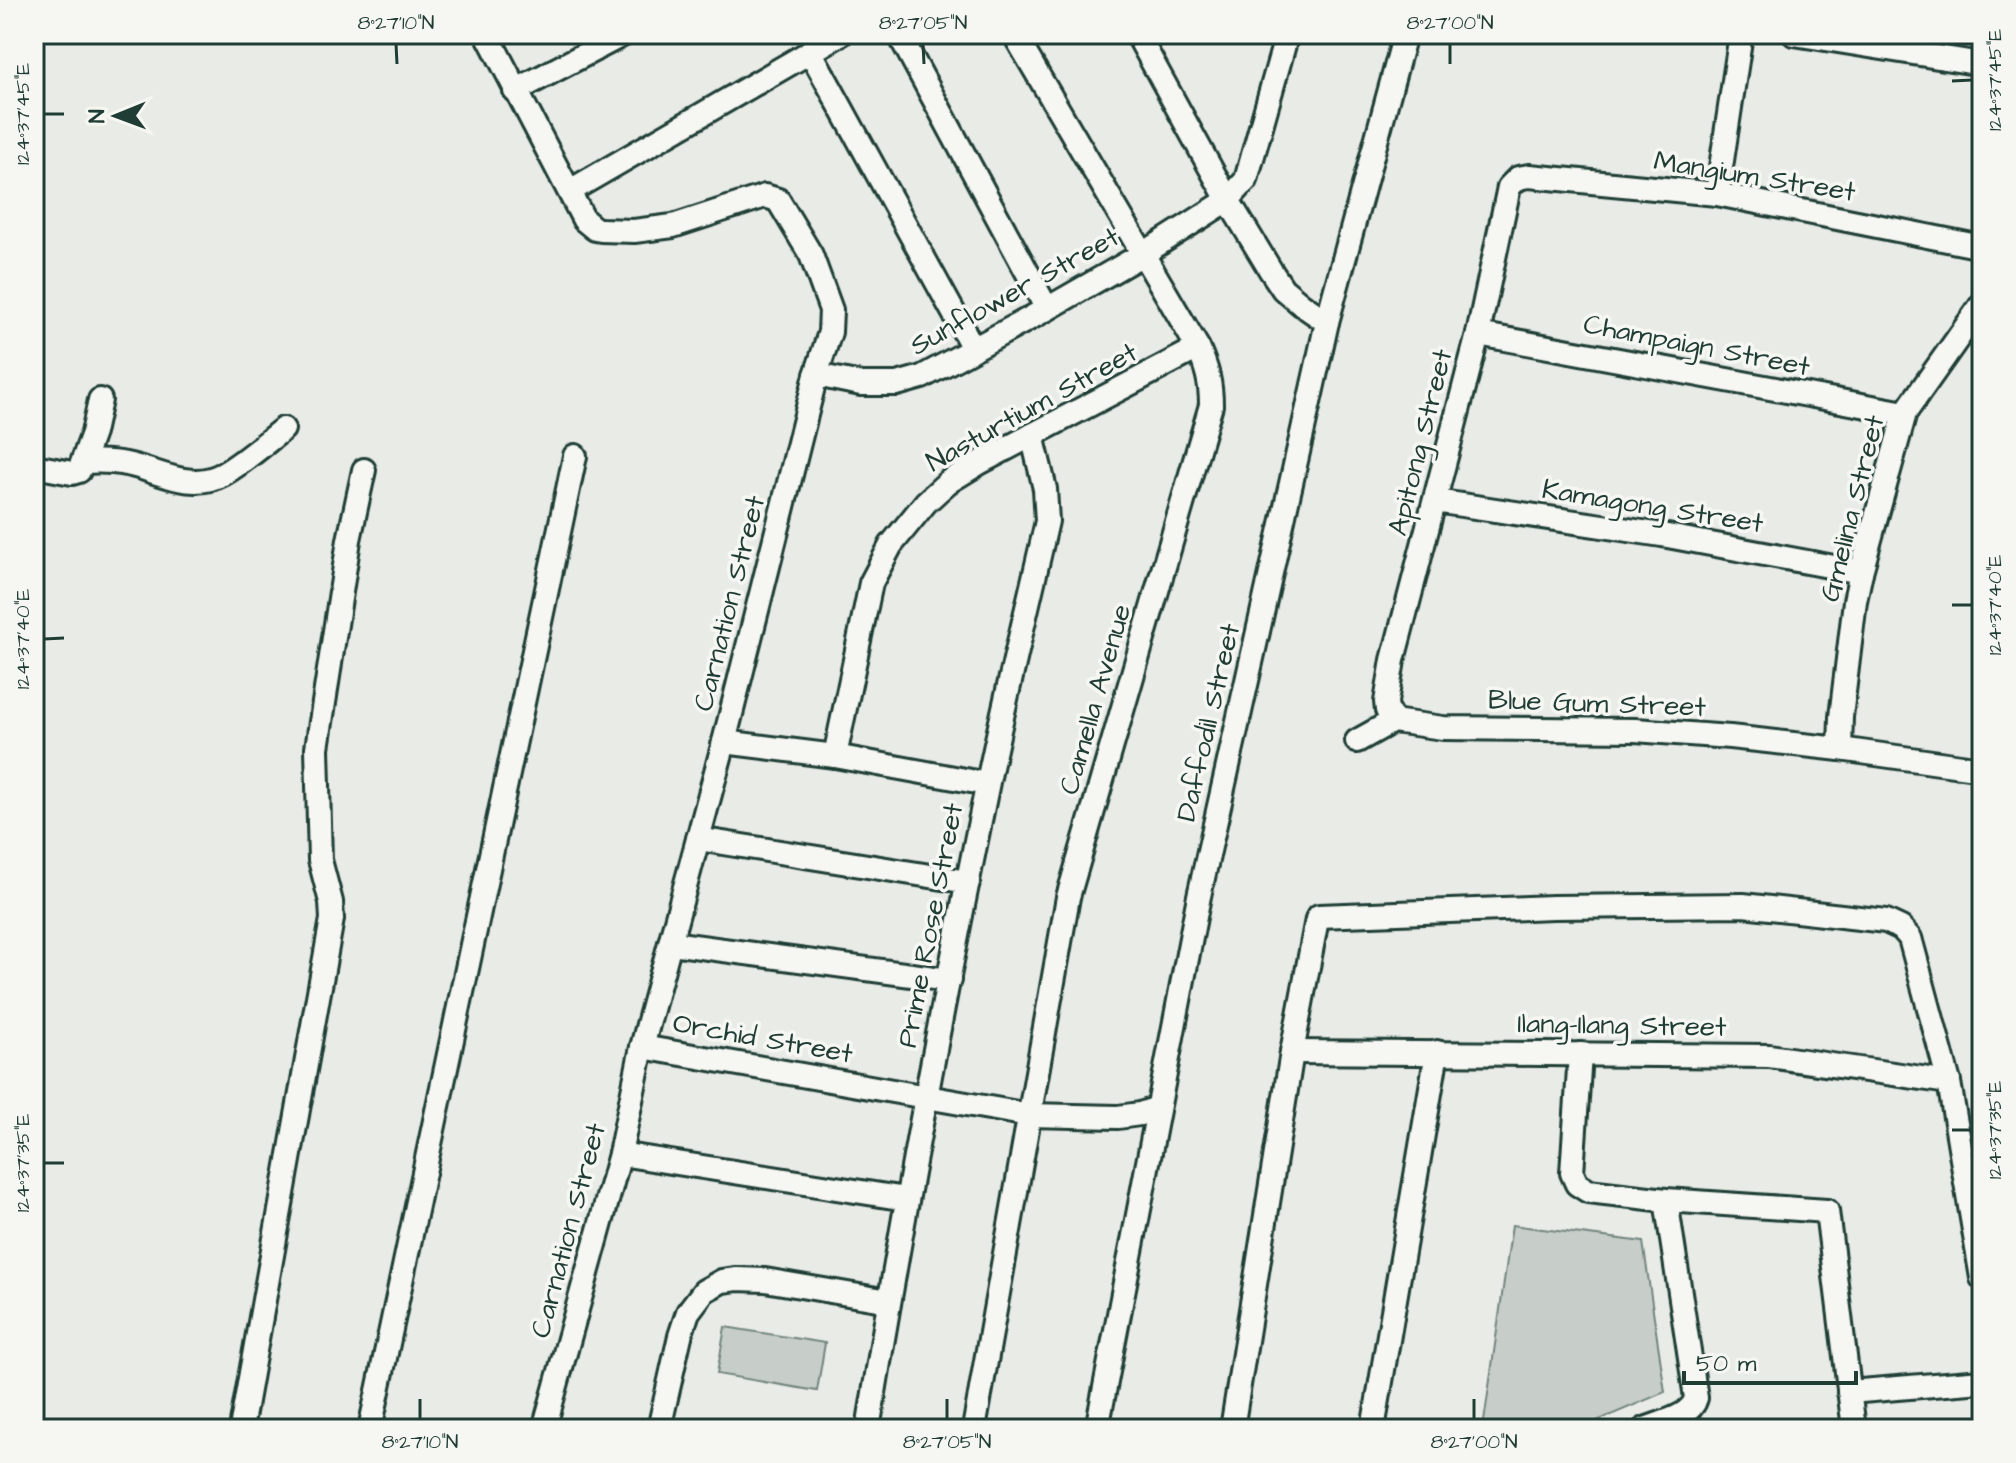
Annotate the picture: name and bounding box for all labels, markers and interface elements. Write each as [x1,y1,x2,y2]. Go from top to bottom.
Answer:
text: 8°27'10"N [358,9,434,37]
text: 8°27'05"N [879,9,967,37]
text: 8°27'00"N [1407,9,1493,37]
text: 124°37'45"E [1981,29,2009,131]
text: 124°37'45"E [9,63,37,165]
north arrow [76,76,156,156]
text: N [82,109,113,123]
street label: Mangium Street [1651,141,1859,213]
street label: Sunflower Street [903,217,1127,365]
street label: Champaign Street [1580,304,1814,388]
street label: Nasturtium Street [919,333,1145,482]
street label: Apitong Street [1378,344,1464,540]
street label: Gmelina Street [1810,410,1895,606]
street label: Kamagong Street [1539,470,1767,544]
street label: Carnation Street [684,491,775,715]
text: 124°37'40"E [1981,555,2009,655]
text: 124°37'40"E [9,589,37,689]
street label: Camella Avenue [1050,600,1141,799]
street label: Daffodil Street [1167,619,1250,825]
street label: Blue Gum Street [1487,680,1707,727]
street label: Prime Rose Street [888,799,973,1051]
street label: Orchid Street [670,1003,856,1074]
street label: Ilang-Ilang Street [1517,1004,1727,1048]
text: 124°37'35"E [1981,1081,2009,1179]
text: 124°37'35"E [9,1114,37,1212]
street label: Carnation Street [521,1118,616,1342]
scale bar [1684,1335,1856,1385]
text: 50 m [1696,1347,1757,1381]
text: 8°27'10"N [382,1428,458,1456]
text: 8°27'05"N [903,1428,991,1456]
text: 8°27'00"N [1431,1428,1517,1456]

